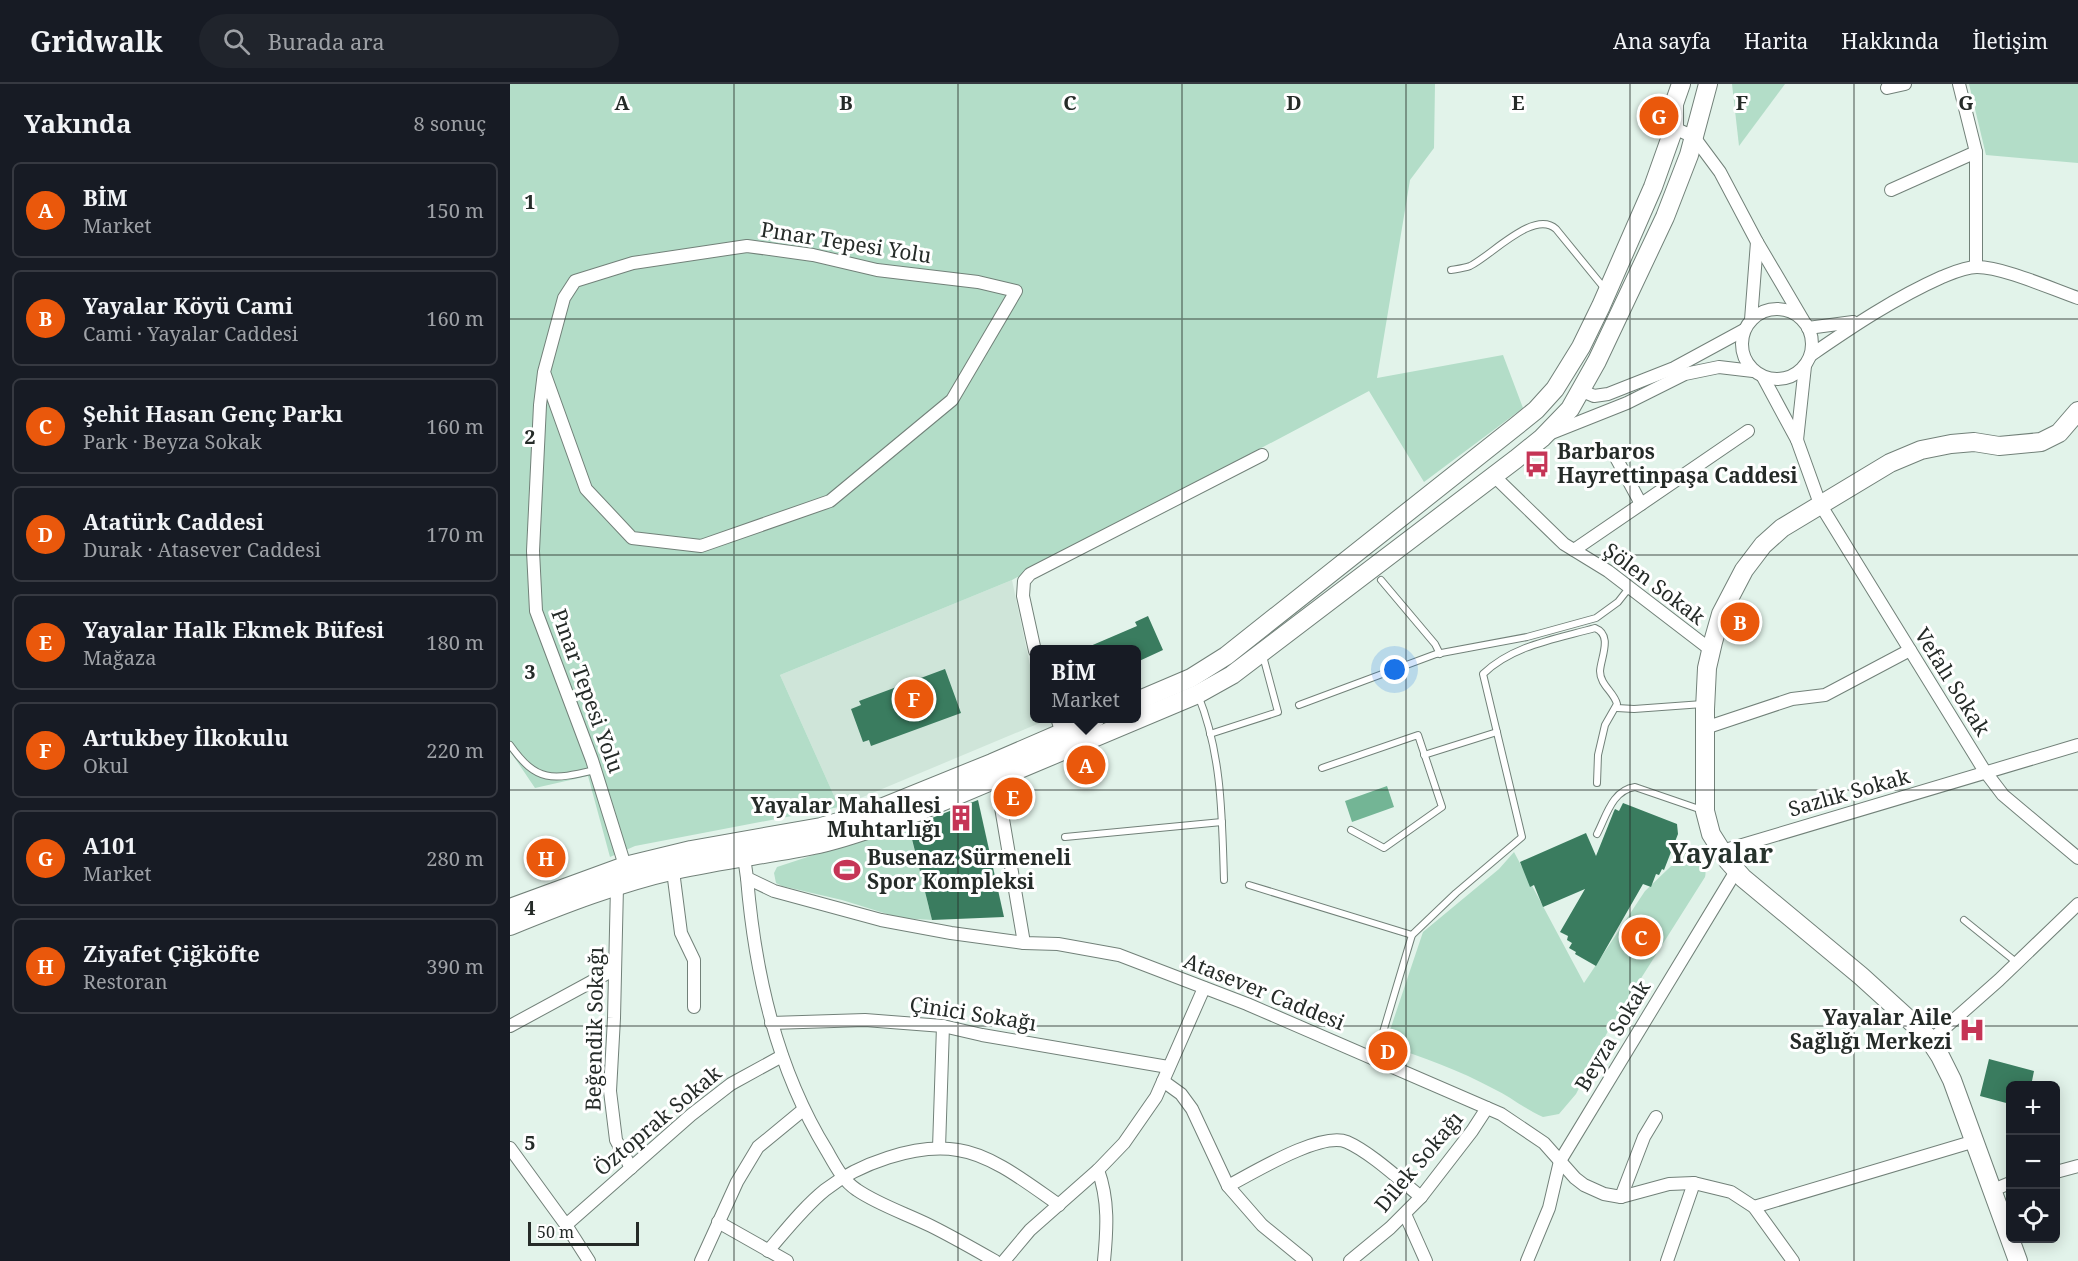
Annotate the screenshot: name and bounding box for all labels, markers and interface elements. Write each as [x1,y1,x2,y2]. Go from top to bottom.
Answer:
search box [199,14,619,68]
text: Gridwalk [30,22,163,60]
icon: search [220,25,253,58]
text: Burada ara [268,26,385,56]
text: Ana sayfa [1613,27,1711,55]
text: Harita [1744,27,1808,55]
text: Hakkında [1841,27,1939,55]
text: İletişim [1972,27,2048,55]
text: A [614,89,630,116]
text: B [839,89,853,116]
text: C [1063,89,1077,116]
text: D [1286,89,1302,116]
text: E [1511,89,1525,116]
text: F [1736,89,1748,116]
text: G [1958,89,1974,116]
pin: G [1640,93,1678,138]
text: Yakında [24,105,132,141]
text: 8 sonuç [414,110,486,137]
text: BİM [83,182,128,212]
text: 1 [524,188,536,215]
text: A [38,197,53,224]
text: 150 m [426,197,484,224]
text: Market [83,212,151,239]
street label: Pınar Tepesi Yolu [759,215,934,269]
text: Yayalar Köyü Cami [83,290,293,320]
text: B [39,305,52,332]
text: 160 m [426,305,484,332]
text: Cami · Yayalar Caddesi [83,320,298,347]
text: Şehit Hasan Genç Parkı [83,398,343,428]
text: C [39,413,52,440]
text: 160 m [426,413,484,440]
text: 2 [524,423,536,450]
text: Park · Beyza Sokak [83,428,262,455]
place label: Barbaros Hayrettinpaşa Caddesi [1557,437,1798,489]
bus stop icon: Barbaros Hayrettinpaşa Caddesi [1522,449,1552,479]
text: Atatürk Caddesi̇ [83,506,264,536]
text: D [38,521,53,548]
text: 170 m [426,521,484,548]
text: Durak · Atasever Caddesi [83,536,321,563]
street label: Şölen Sokak [1598,536,1712,631]
pin: B [1720,600,1760,644]
street label: Pınar Tepesi Yolu [545,605,631,777]
text: Yayalar Halk Ekmek Büfesi [83,614,384,644]
street label: Vefalı Sokak [1909,622,1998,741]
text: E [39,629,52,656]
text: 180 m [426,629,484,656]
text: Mağaza [83,644,157,671]
popup [1030,645,1141,723]
your location [1380,655,1409,684]
text: BİM [1051,656,1096,686]
text: 3 [524,658,536,685]
pin: F [894,676,934,722]
text: Market [1051,686,1120,713]
text: Artukbey İlkokulu [83,722,289,752]
text: F [39,737,52,764]
text: 220 m [426,737,484,764]
pin: A [1066,742,1106,788]
text: Okul [83,752,128,779]
street label: Sazlık Sokak [1785,761,1913,823]
pin: E [994,774,1032,820]
place label: Yayalar Mahallesi Muhtarlığı [751,791,942,843]
building icon: Yayalar Mahallesi Muhtarlığı [946,803,976,833]
text: A101 [83,830,137,860]
district label: Yayalar [1669,834,1773,871]
pin: H [526,836,566,880]
place label: Busenaz Sürmeneli Spor Kompleksi [867,843,1072,895]
text: G [38,845,53,872]
text: 280 m [426,845,484,872]
sports icon: Busenaz Sürmeneli Spor Kompleksi [832,855,862,885]
text: Market [83,860,151,887]
text: 4 [524,894,536,921]
pin: C [1622,914,1660,960]
text: Ziyafet Çiğköfte [83,938,260,968]
street label: Beğendik Sokağı [579,946,609,1111]
street label: Atasever Caddesi [1180,946,1349,1036]
text: H [37,953,54,980]
text: 390 m [426,953,484,980]
text: Restoran [83,968,168,995]
street label: Beyza Sokak [1568,974,1657,1096]
street label: Çinici Sokağı [908,989,1039,1037]
place label: Yayalar Aile Sağlığı Merkezi [1790,1003,1953,1055]
hospital icon: Yayalar Aile Sağlığı Merkezi [1957,1015,1987,1045]
pin: D [1368,1028,1408,1074]
street label: Öztoprak Sokak [588,1058,727,1182]
map controls [2006,1081,2060,1243]
button: + [2006,1081,2060,1135]
street label: Dilek Sokağı [1368,1105,1469,1218]
text: 5 [524,1129,536,1156]
button: − [2006,1135,2060,1189]
button: locate [2006,1189,2060,1243]
scale bar [528,1219,639,1246]
text: 50 m [537,1221,574,1243]

